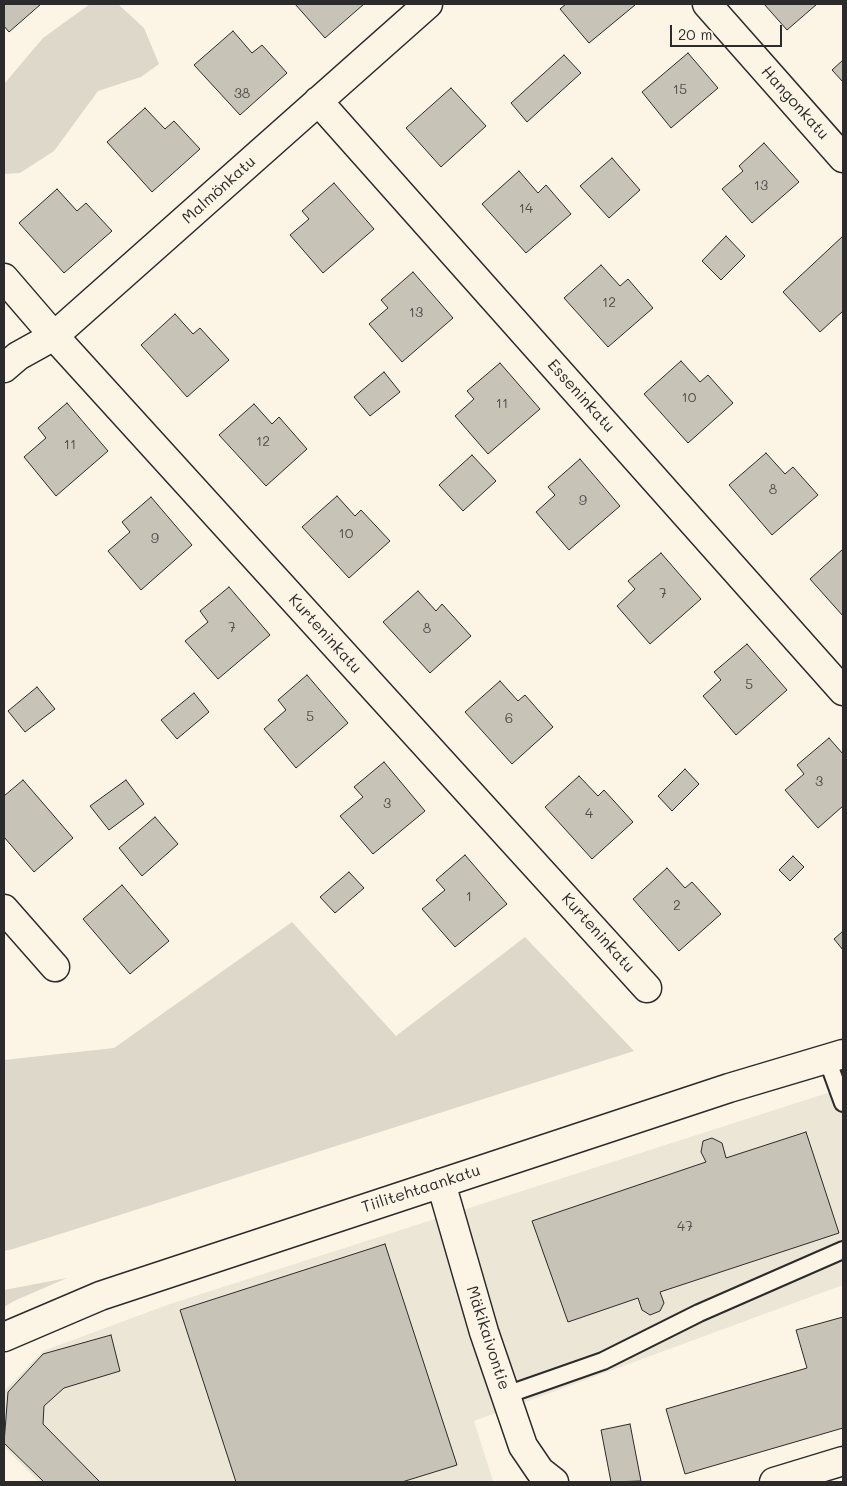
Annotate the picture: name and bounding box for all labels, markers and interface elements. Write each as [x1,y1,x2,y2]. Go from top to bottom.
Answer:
scale bar [672,15,784,47]
text: 20 m [678,24,712,44]
street label: Hangonkatu [757,62,833,144]
house number: 15 [673,82,687,98]
house number: 38 [234,86,250,102]
street label: Malmönkatu [178,152,260,228]
house number: 13 [754,178,768,194]
house number: 14 [519,201,533,217]
house number: 12 [602,295,616,311]
house number: 13 [409,305,423,321]
street label: Esseninkatu [543,356,619,436]
house number: 10 [682,390,696,406]
house number: 11 [496,396,508,412]
house number: 12 [256,434,270,450]
house number: 11 [64,437,76,453]
house number: 8 [769,482,777,498]
house number: 9 [579,493,587,509]
house number: 10 [339,526,353,542]
house number: 9 [151,531,159,547]
house number: 7 [659,586,667,602]
street label: Kurteninkatu [284,590,366,678]
house number: 7 [228,620,236,636]
house number: 8 [423,621,431,637]
house number: 5 [745,677,753,693]
house number: 5 [306,709,314,725]
house number: 6 [505,711,513,727]
house number: 3 [815,774,823,790]
house number: 3 [383,796,391,812]
house number: 4 [585,806,593,822]
house number: 1 [466,889,472,905]
street label: Kurteninkatu [557,889,639,977]
house number: 2 [673,898,681,914]
street label: Tiilitehtaankatu [359,1161,483,1217]
house number: 47 [677,1219,693,1235]
street label: Mäkikaivontie [462,1284,514,1392]

